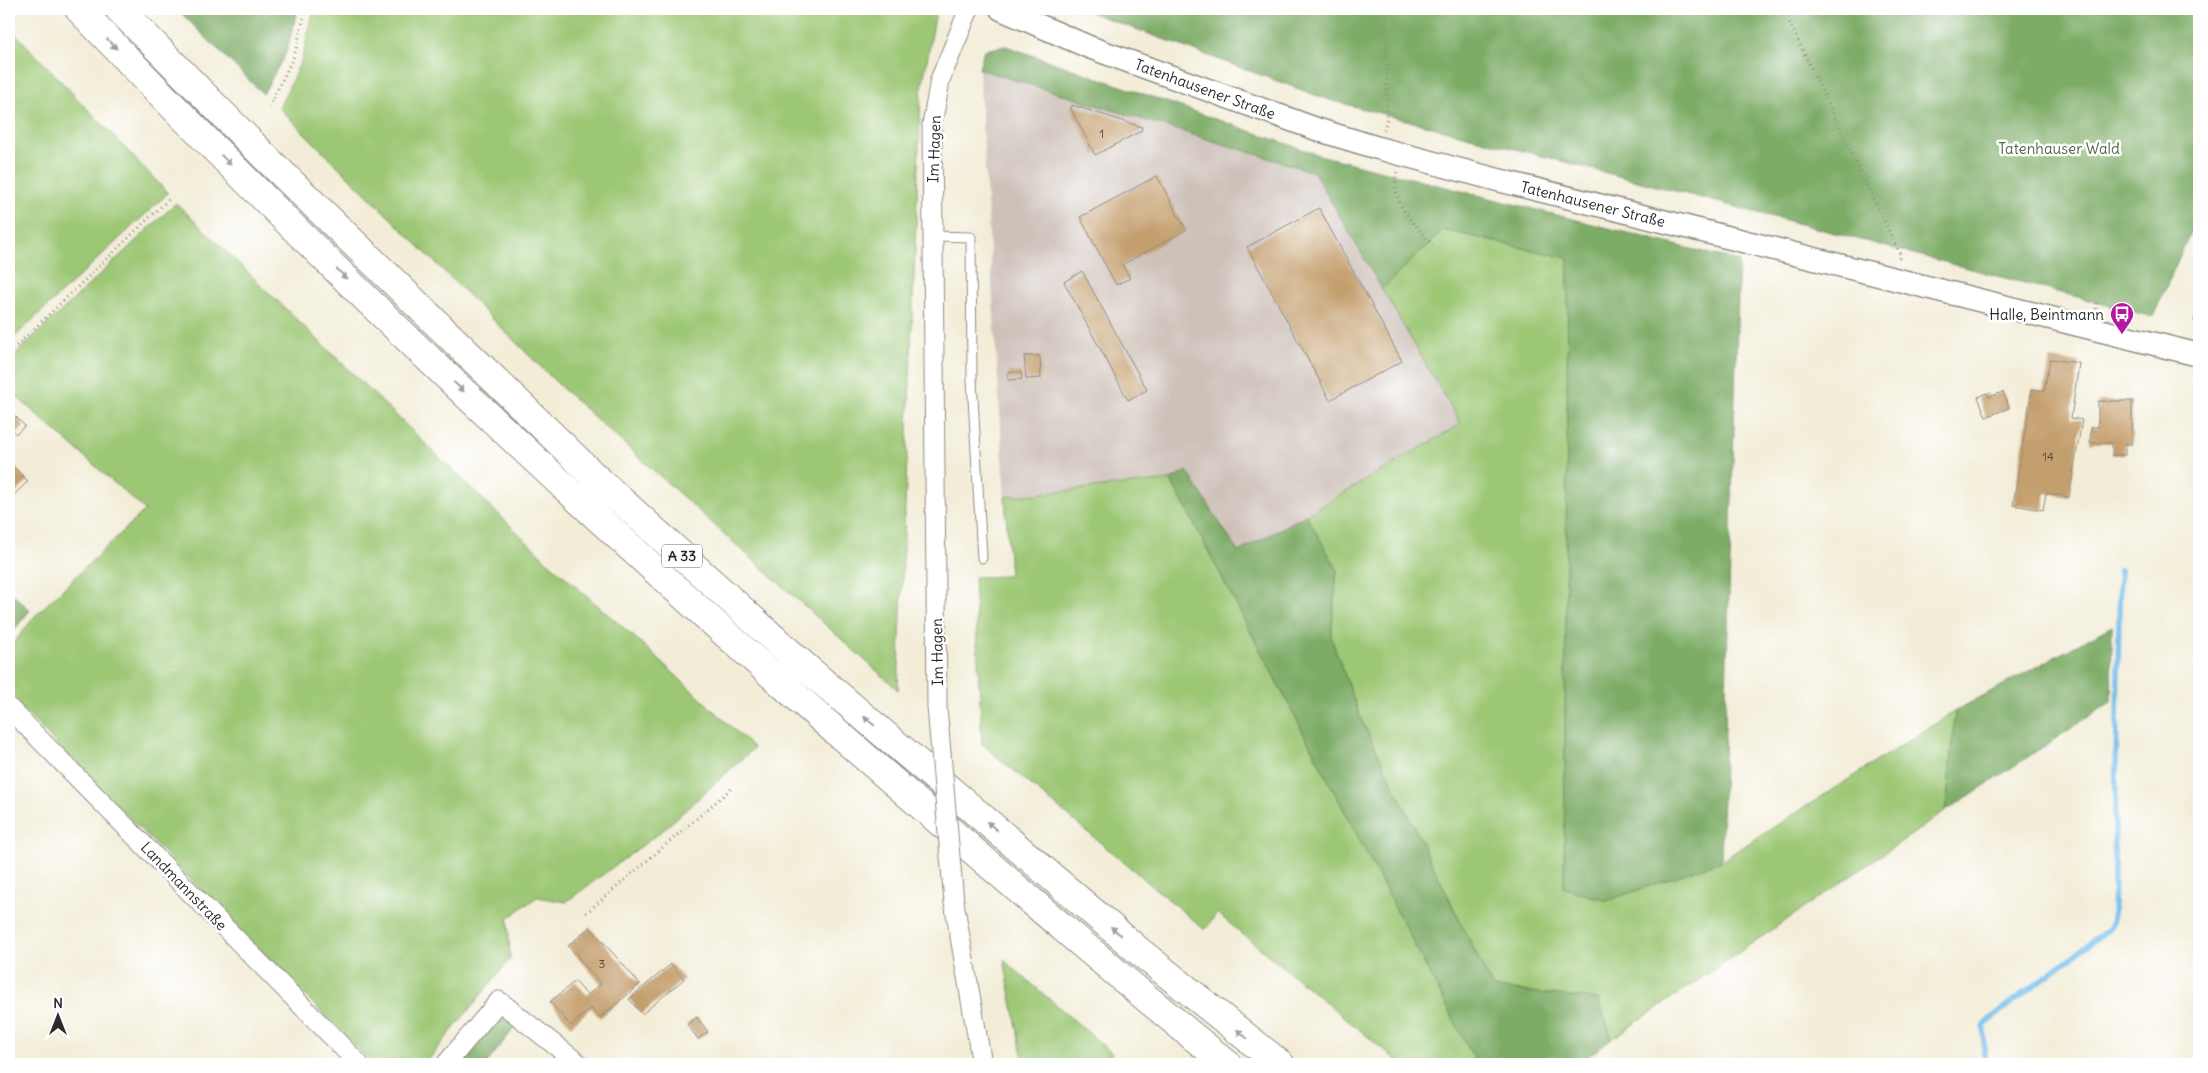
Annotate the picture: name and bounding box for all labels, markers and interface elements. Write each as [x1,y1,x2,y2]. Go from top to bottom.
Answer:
one-way arrow [106,38,118,50]
street label: Tatenhausener Straße [1132,55,1278,123]
street label: Im Hagen [923,115,945,183]
house number: 1 [1100,126,1104,141]
park label: Tatenhauser Wald [1998,139,2120,158]
one-way arrow [220,154,232,166]
street label: Tatenhausener Straße [1519,177,1667,231]
one-way arrow [335,268,347,280]
bus stop icon: Halle, Beintmann [2109,301,2135,335]
place label: Halle, Beintmann [1989,305,2104,324]
one-way arrow [453,381,465,393]
house number: 14 [2042,449,2054,464]
road number: A 33 [662,544,702,568]
street label: Im Hagen [927,618,947,686]
one-way arrow [862,715,875,726]
one-way arrow [987,820,999,832]
street label: Landmannstraße [137,838,231,934]
one-way arrow [1110,926,1123,937]
house number: 3 [599,956,606,971]
north arrow [32,990,82,1040]
text: N [53,994,63,1012]
one-way arrow [1236,1028,1249,1039]

